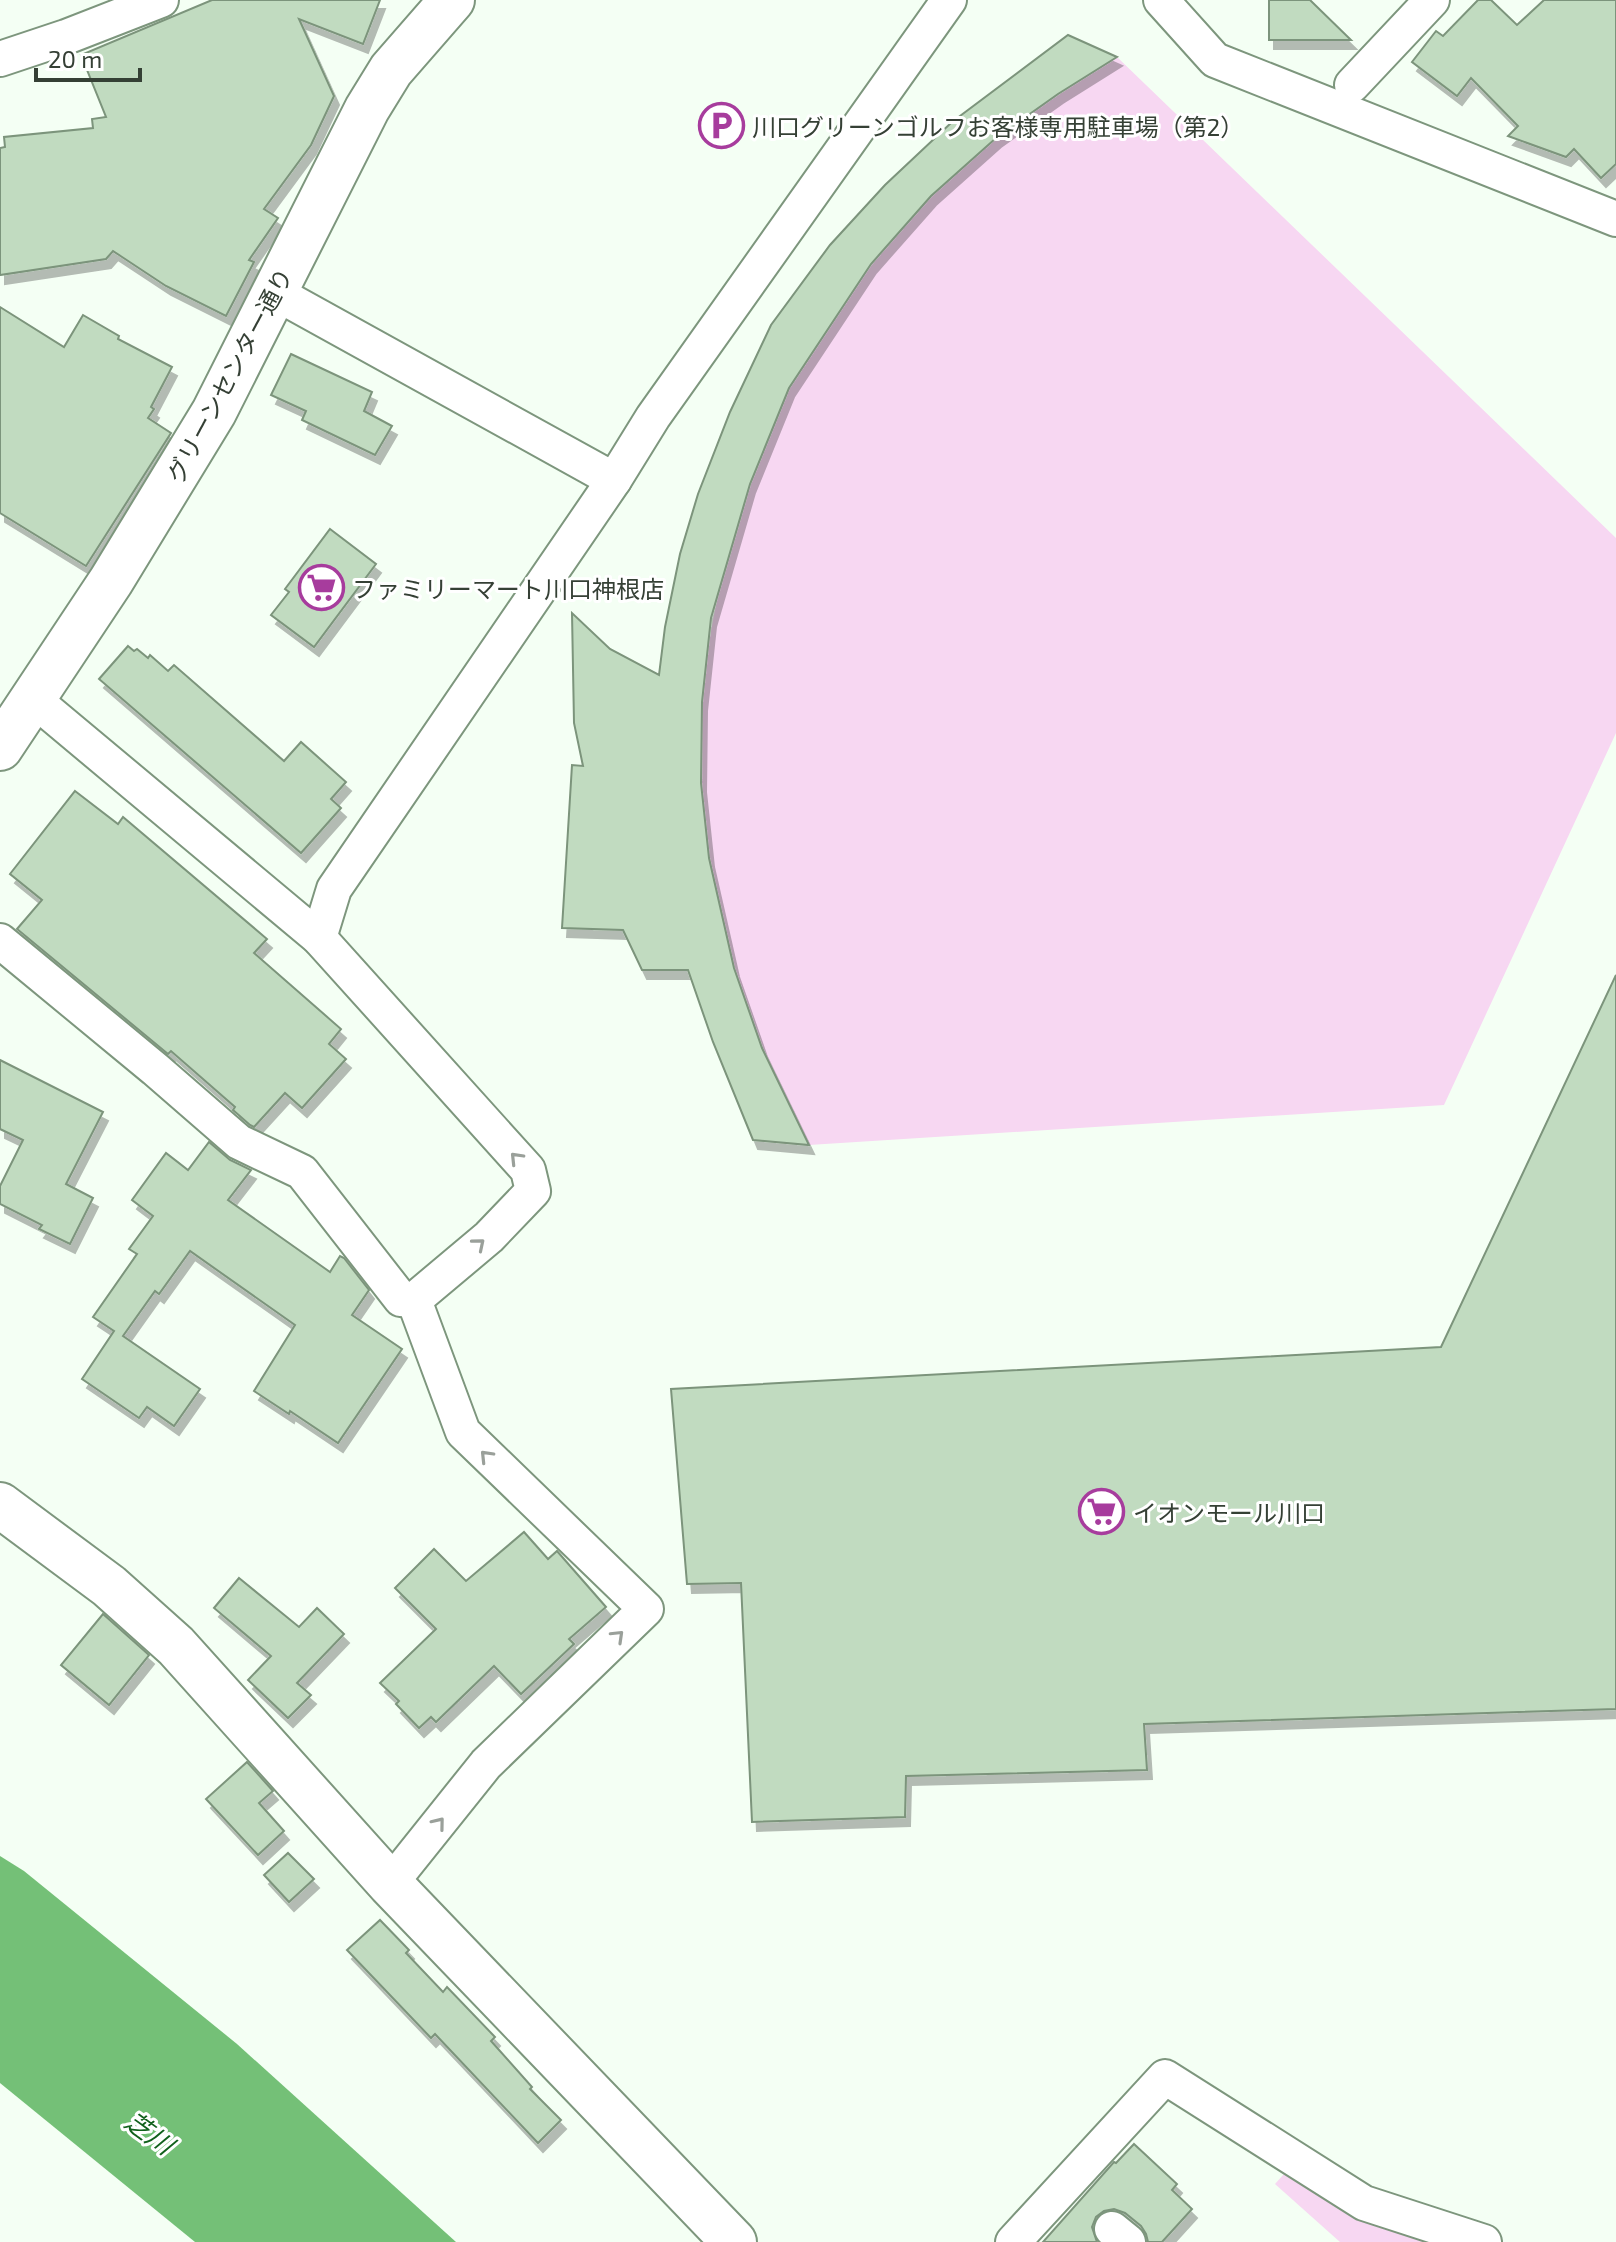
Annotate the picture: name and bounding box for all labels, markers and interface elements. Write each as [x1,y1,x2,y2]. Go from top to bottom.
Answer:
scale bar [36,32,140,82]
text: 20 m [48,44,102,73]
parking icon: 川口グリーンゴルフお客様専用駐車場（第2） [697,102,745,150]
place label: 川口グリーンゴルフお客様専用駐車場（第2） [752,112,1244,141]
street label: グリーンセンター通り [160,263,298,487]
supermarket icon: ファミリーマート川口神根店 [297,564,345,612]
place label: ファミリーマート川口神根店 [352,574,664,603]
one-way arrow [511,1153,525,1167]
one-way arrow [470,1240,485,1254]
one-way arrow [481,1451,495,1465]
supermarket icon: イオンモール川口 [1078,1488,1126,1536]
place label: イオンモール川口 [1133,1498,1325,1527]
one-way arrow [609,1631,623,1645]
one-way arrow [429,1817,443,1832]
water label: 芝川 [120,2104,183,2162]

